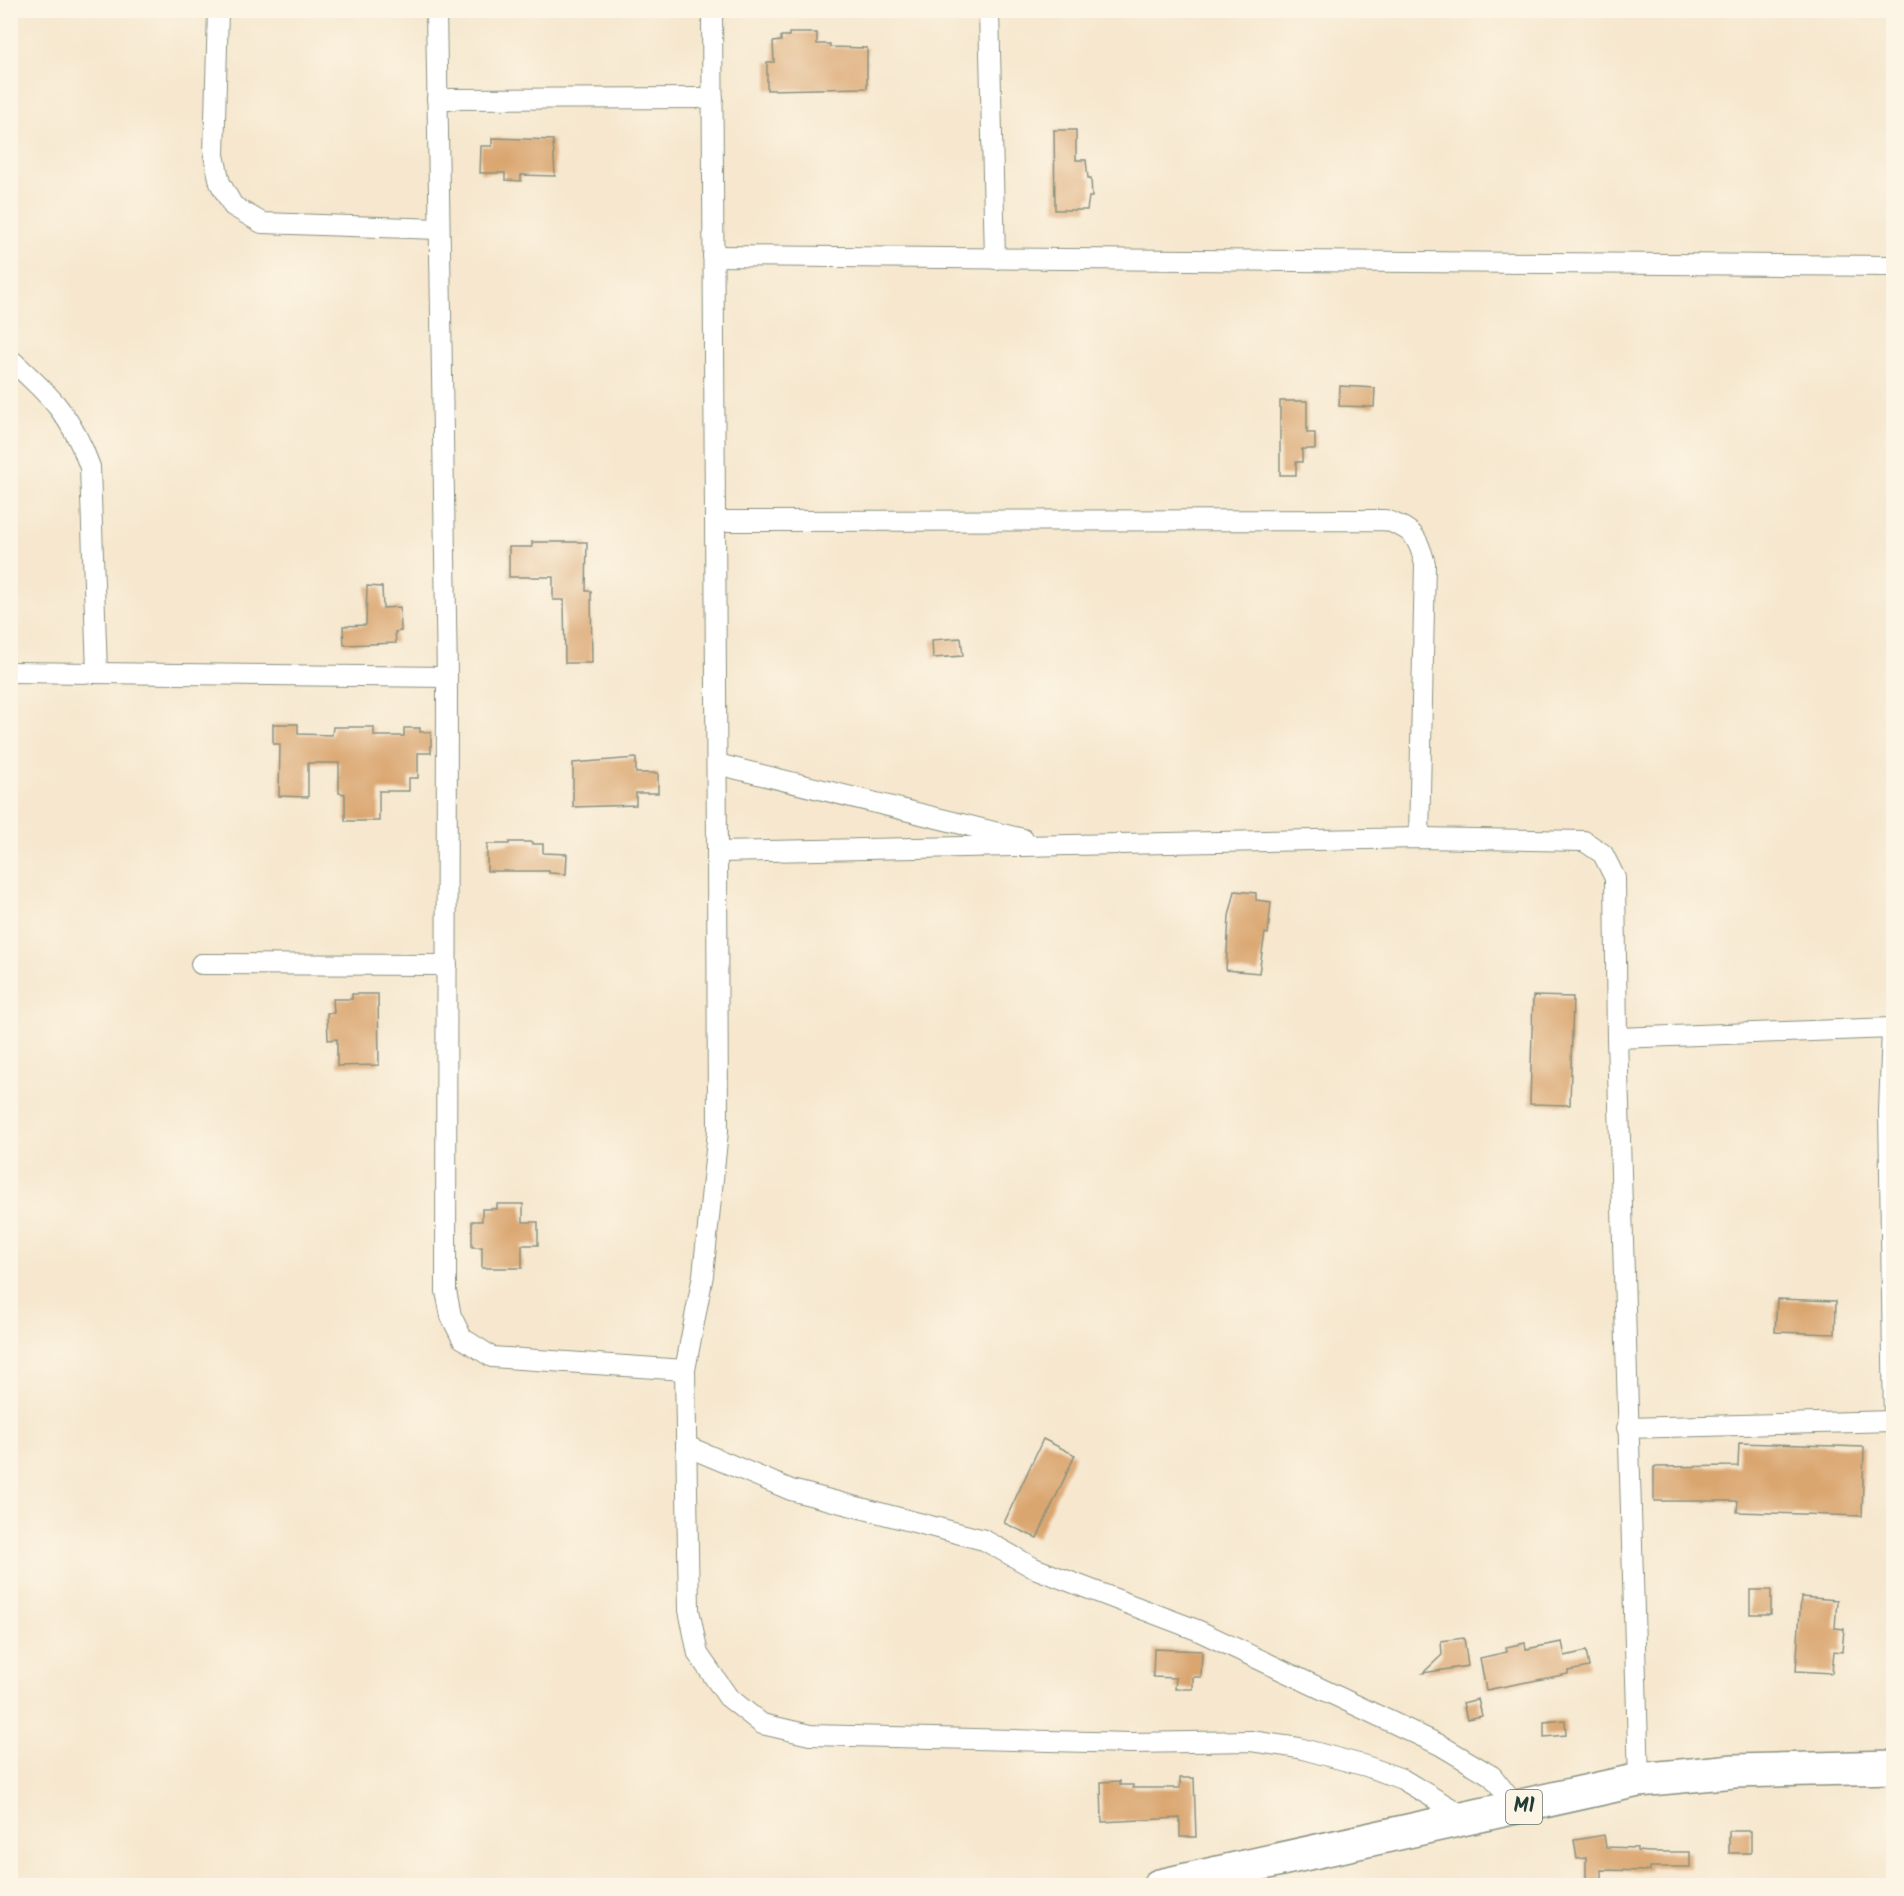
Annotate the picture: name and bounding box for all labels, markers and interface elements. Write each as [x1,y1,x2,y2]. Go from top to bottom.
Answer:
road number: M1 [1506,1790,1542,1824]

